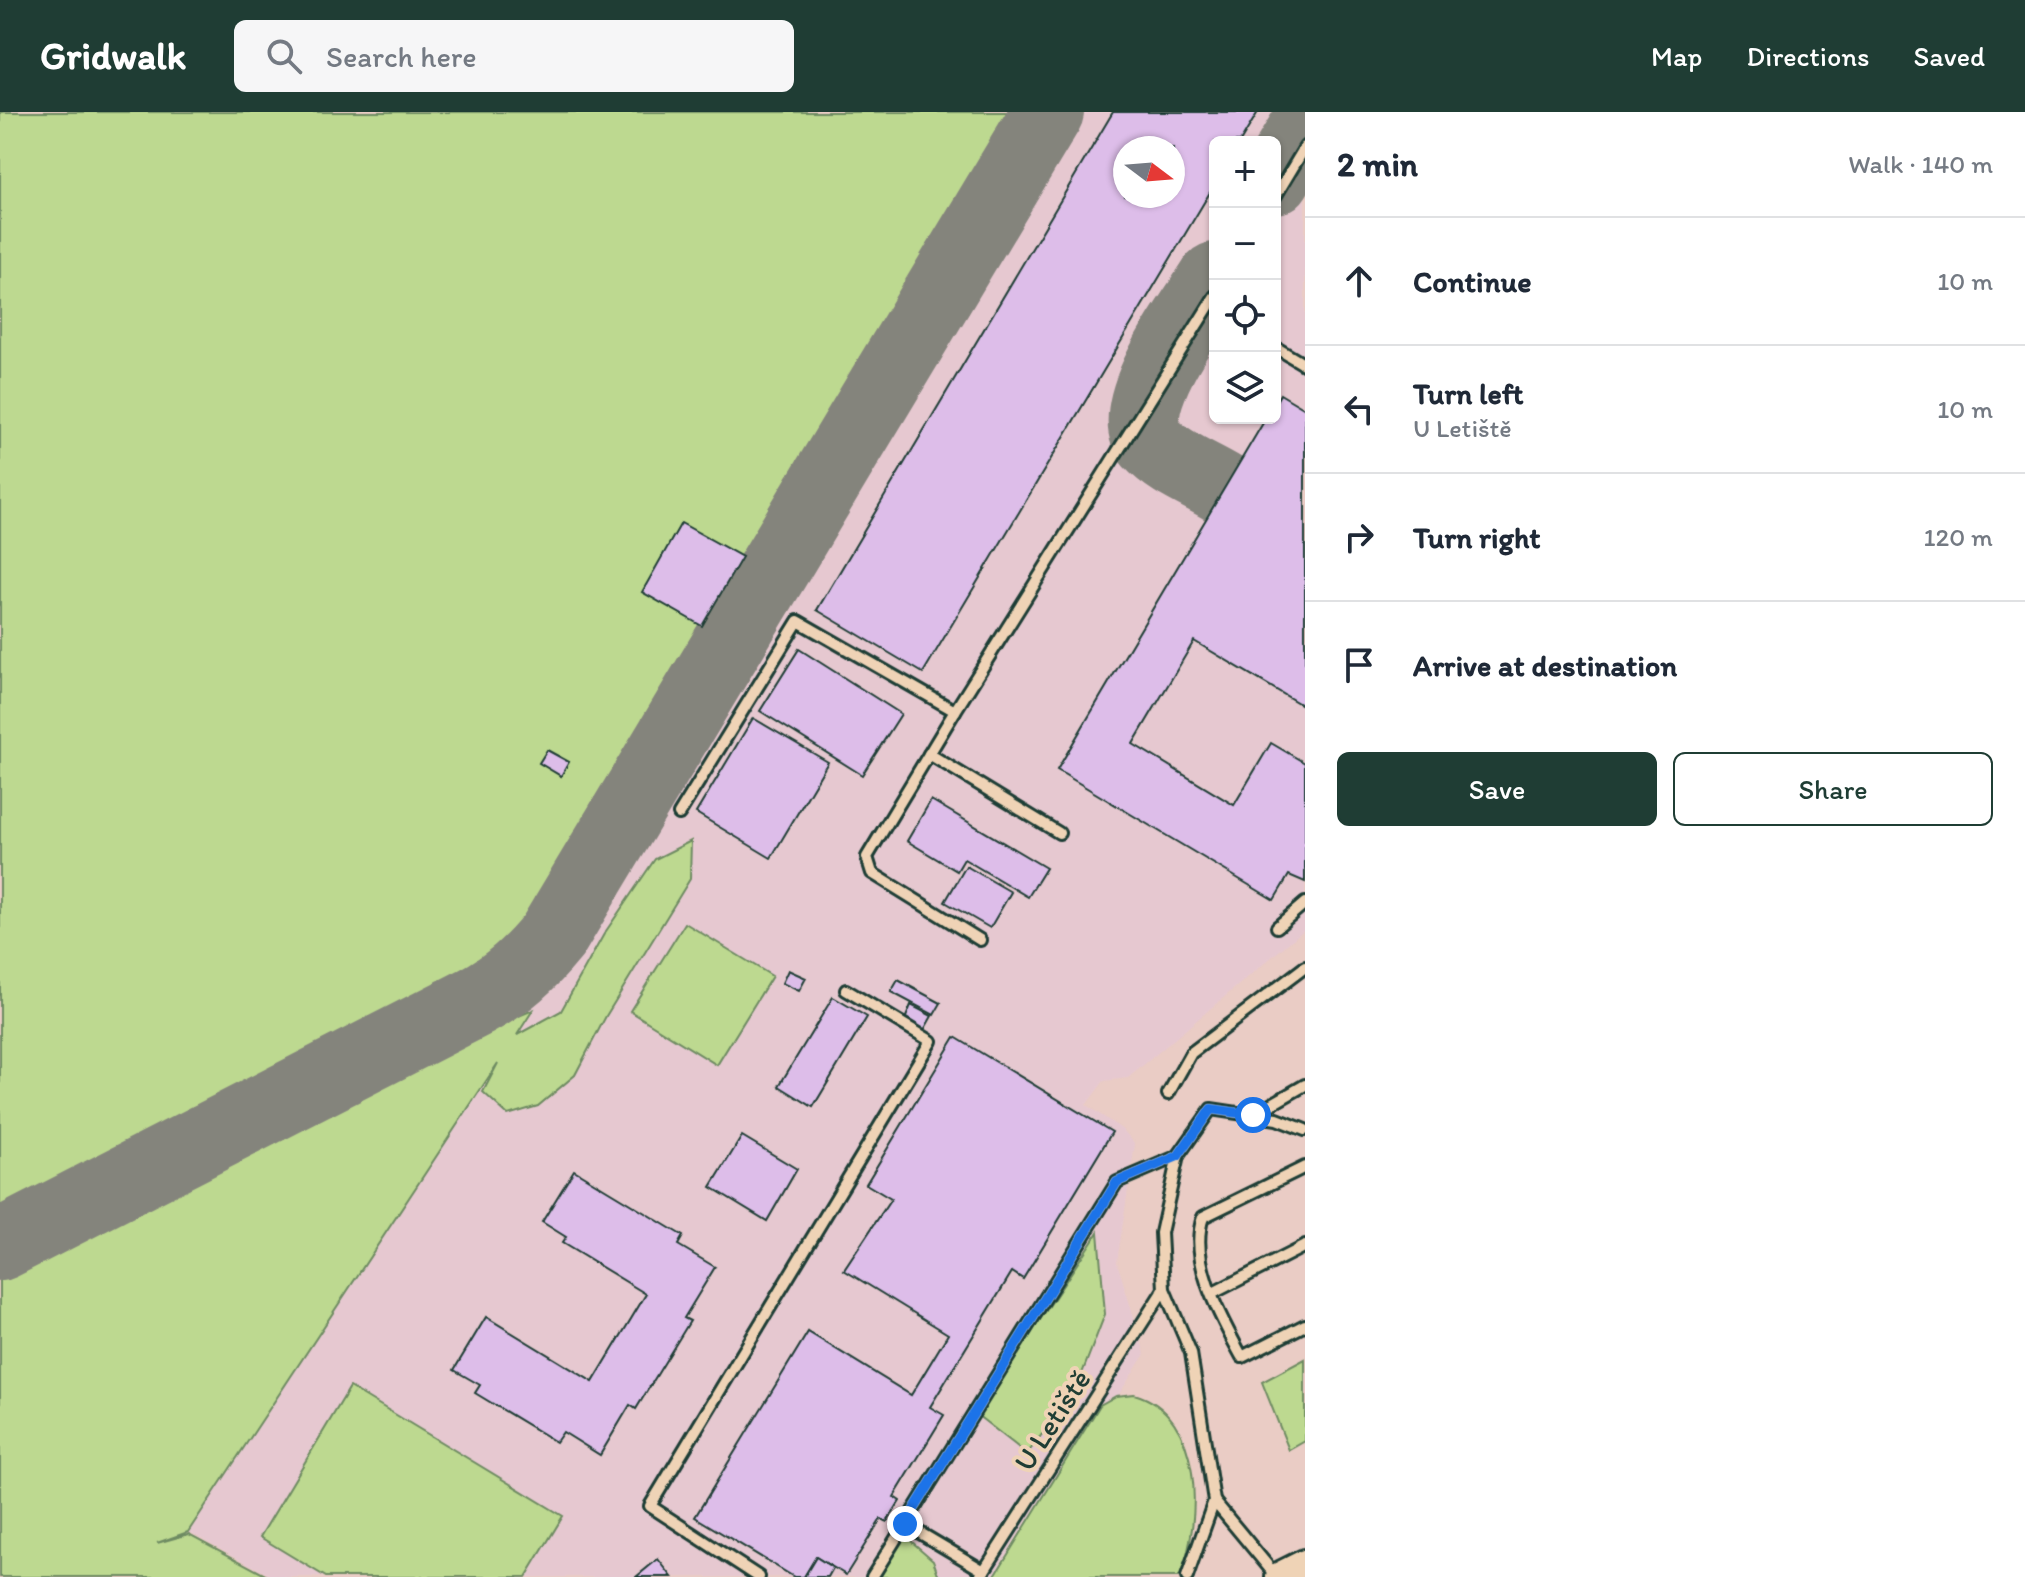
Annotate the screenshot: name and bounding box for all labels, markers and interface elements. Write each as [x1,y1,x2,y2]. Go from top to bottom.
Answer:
search box [234,20,794,92]
text: Gridwalk [40,33,186,79]
icon: search [262,34,306,78]
text: Search here [326,38,477,75]
text: Map [1651,39,1702,73]
text: Directions [1746,39,1870,73]
text: Saved [1914,39,1985,73]
north arrow [1113,136,1185,208]
map controls [1209,136,1281,424]
button: + [1209,136,1281,208]
text: 2 min [1337,144,1418,185]
text: Walk · 140 m [1848,148,1993,180]
button: − [1209,208,1281,280]
icon: ahead [1337,259,1381,303]
text: Continue [1413,263,1532,300]
text: 10 m [1937,265,1993,297]
button: locate [1209,280,1281,352]
button: layers [1209,352,1281,424]
text: Turn left [1413,375,1524,412]
icon: left [1337,387,1381,431]
text: 10 m [1937,393,1993,425]
text: U Letiště [1413,412,1512,444]
icon: right [1337,515,1381,559]
text: Turn right [1413,519,1541,556]
text: 120 m [1924,521,1993,553]
icon: arrive [1337,643,1381,687]
text: Arrive at destination [1413,647,1677,684]
button: Save [1337,752,1657,826]
button: Share [1673,752,1993,826]
route start [1235,1097,1271,1133]
street label: U Letiště [1005,1362,1099,1478]
route end [887,1506,923,1542]

